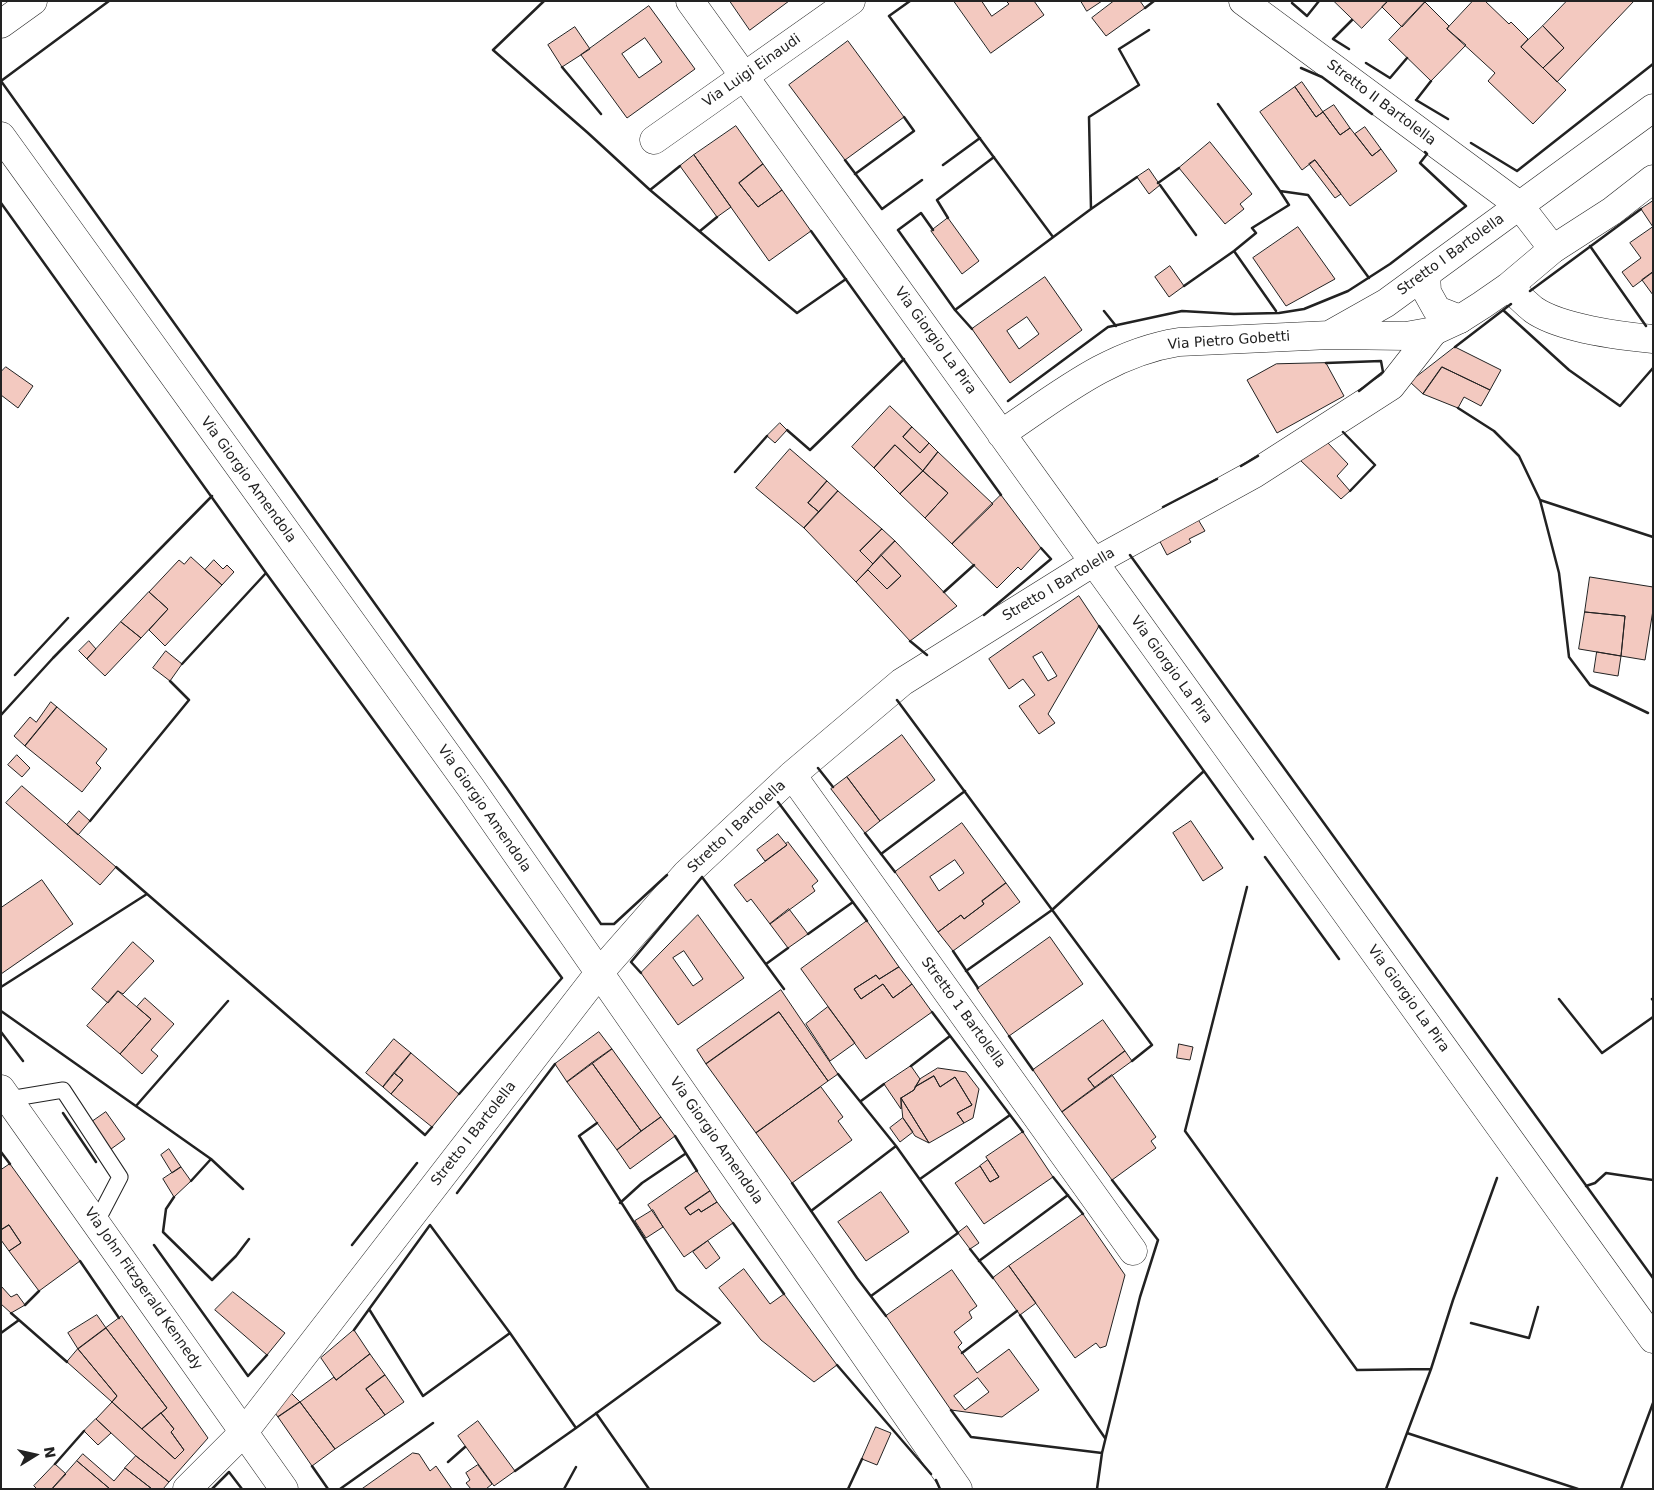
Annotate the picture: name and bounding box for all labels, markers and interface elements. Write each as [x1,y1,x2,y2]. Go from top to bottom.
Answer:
street label: Via Luigi Einaudi [700,31,804,111]
street label: Stretto II Bartolella [1323,57,1439,149]
street label: Stretto I Bartolella [1394,211,1508,299]
street label: Via Giorgio La Pira [891,284,979,398]
street label: Via Pietro Gobetti [1167,328,1291,354]
street label: Via Giorgio Amendola [197,414,299,546]
street label: Stretto I Bartolella [1000,545,1118,625]
street label: Via Giorgio La Pira [1127,613,1215,727]
street label: Via Giorgio Amendola [434,742,534,876]
street label: Stretto I Bartolella [685,777,789,877]
street label: Via Giorgio La Pira [1364,942,1452,1056]
street label: Stretto 1 Bartolella [917,954,1009,1072]
street label: Via Giorgio Amendola [666,1074,766,1208]
street label: Stretto I Bartolella [428,1078,520,1190]
street label: Via John Fitzgerald Kennedy [80,1205,206,1373]
north arrow [10,1430,60,1480]
text: N [41,1445,59,1460]

